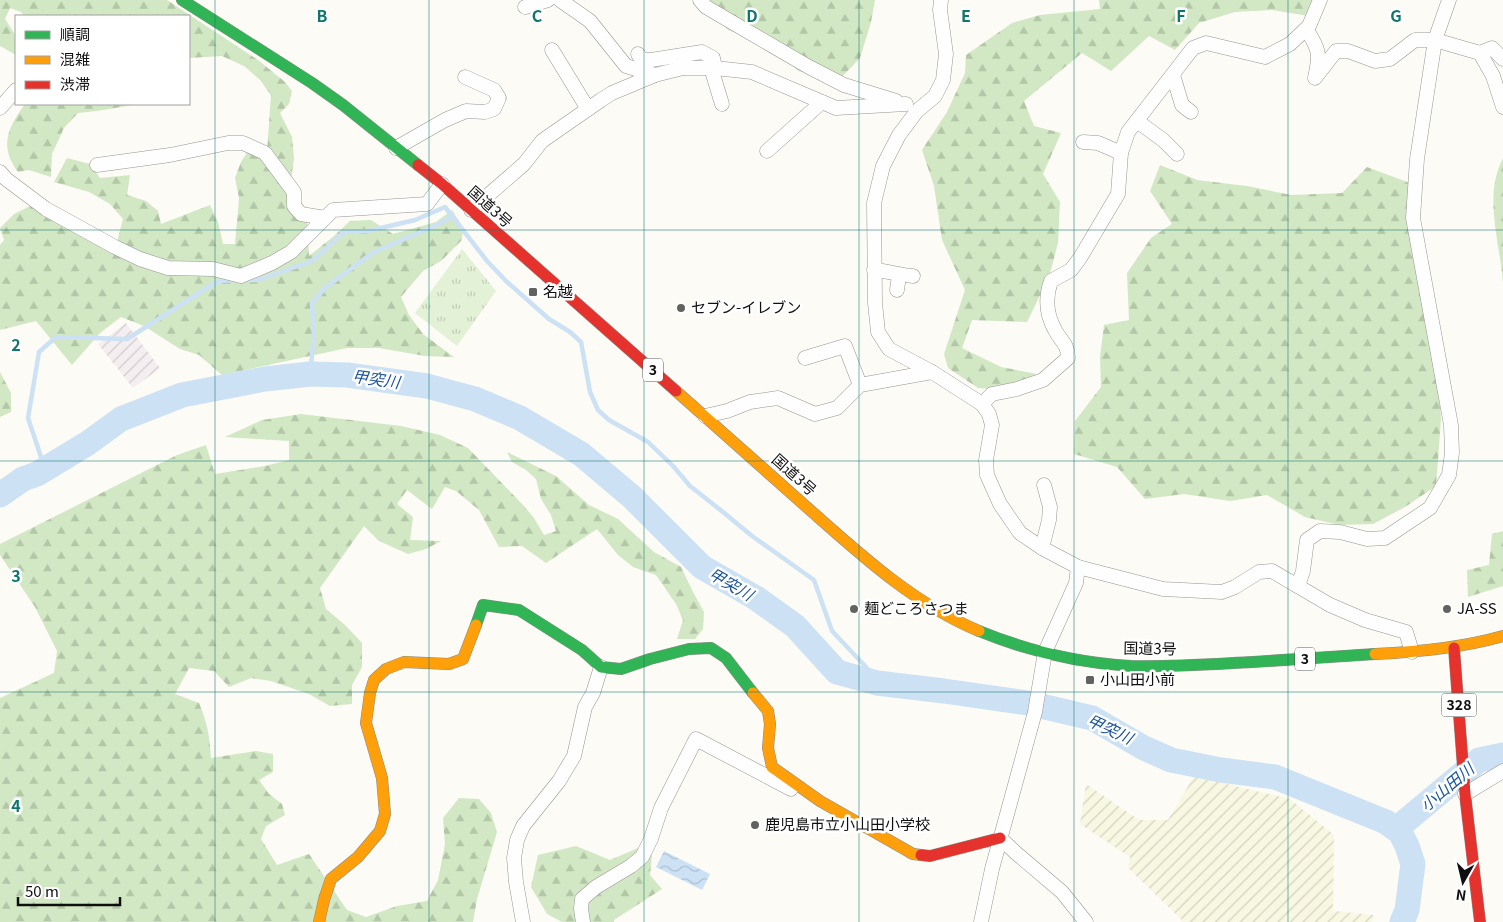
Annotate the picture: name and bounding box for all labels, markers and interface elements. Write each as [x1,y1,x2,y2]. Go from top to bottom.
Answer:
text: B [317,3,328,27]
text: C [532,3,543,27]
text: D [746,3,758,27]
text: E [961,3,971,27]
text: F [1176,3,1186,27]
text: G [1390,3,1402,27]
legend [15,15,190,105]
text: 順調 [60,23,90,44]
text: 混雑 [60,48,90,69]
text: 渋滞 [60,73,90,94]
street label: 国道3号 [464,180,518,232]
place label: 名越 [543,280,573,301]
marker: 名越 [527,286,539,298]
place label: セブン-イレブン [691,296,801,317]
marker: セブン-イレブン [675,302,687,314]
text: 2 [11,332,21,356]
road number: 3 [643,358,663,382]
water label: 甲突川 [351,363,404,394]
street label: 国道3号 [768,448,822,500]
water label: 甲突川 [705,561,760,607]
text: 3 [11,563,21,587]
place label: 麺どころさつま [864,597,969,618]
place label: JA-SS [1457,597,1497,618]
marker: 麺どころさつま [848,603,860,615]
marker: JA-SS [1441,603,1453,615]
street label: 国道3号 [1123,637,1177,658]
road number: 3 [1295,648,1315,671]
place label: 小山田小前 [1100,668,1175,689]
marker: 小山田小前 [1084,674,1096,686]
road number: 328 [1442,694,1476,716]
water label: 甲突川 [1084,707,1139,750]
water label: 小山田川 [1414,755,1480,816]
text: 4 [11,793,21,817]
place label: 鹿児島市立小山田小学校 [765,813,930,834]
marker: 鹿児島市立小山田小学校 [749,819,761,831]
north arrow [1438,857,1488,907]
scale bar [18,874,120,906]
text: 50 m [25,880,59,901]
text: N [1454,885,1468,906]

